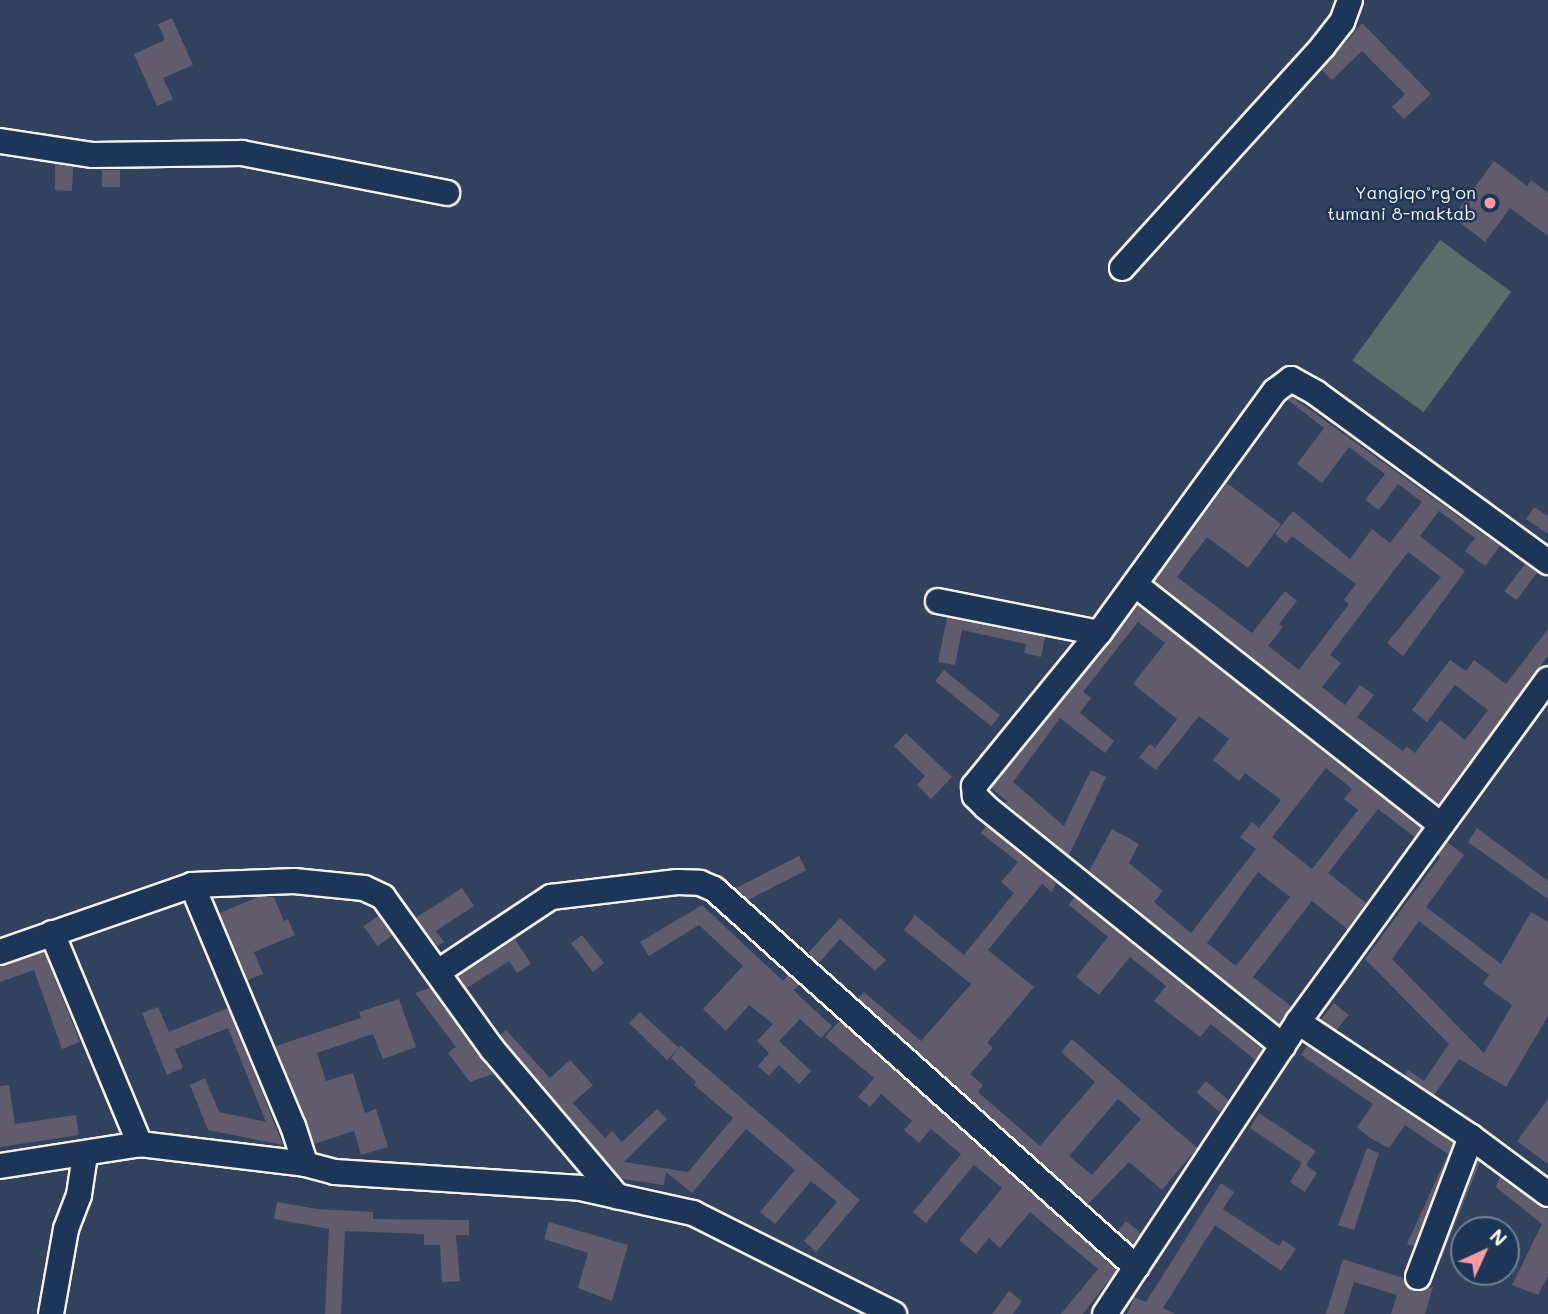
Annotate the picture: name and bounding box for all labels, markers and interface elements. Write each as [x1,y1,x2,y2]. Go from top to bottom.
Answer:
place label: Yangiqo’rg’on tumani 8-maktab [1327,182,1476,224]
marker: Yangiqo’rg’on tumani 8-maktab [1482,195,1498,211]
north arrow [1450,1216,1520,1286]
text: N [1485,1223,1513,1251]

